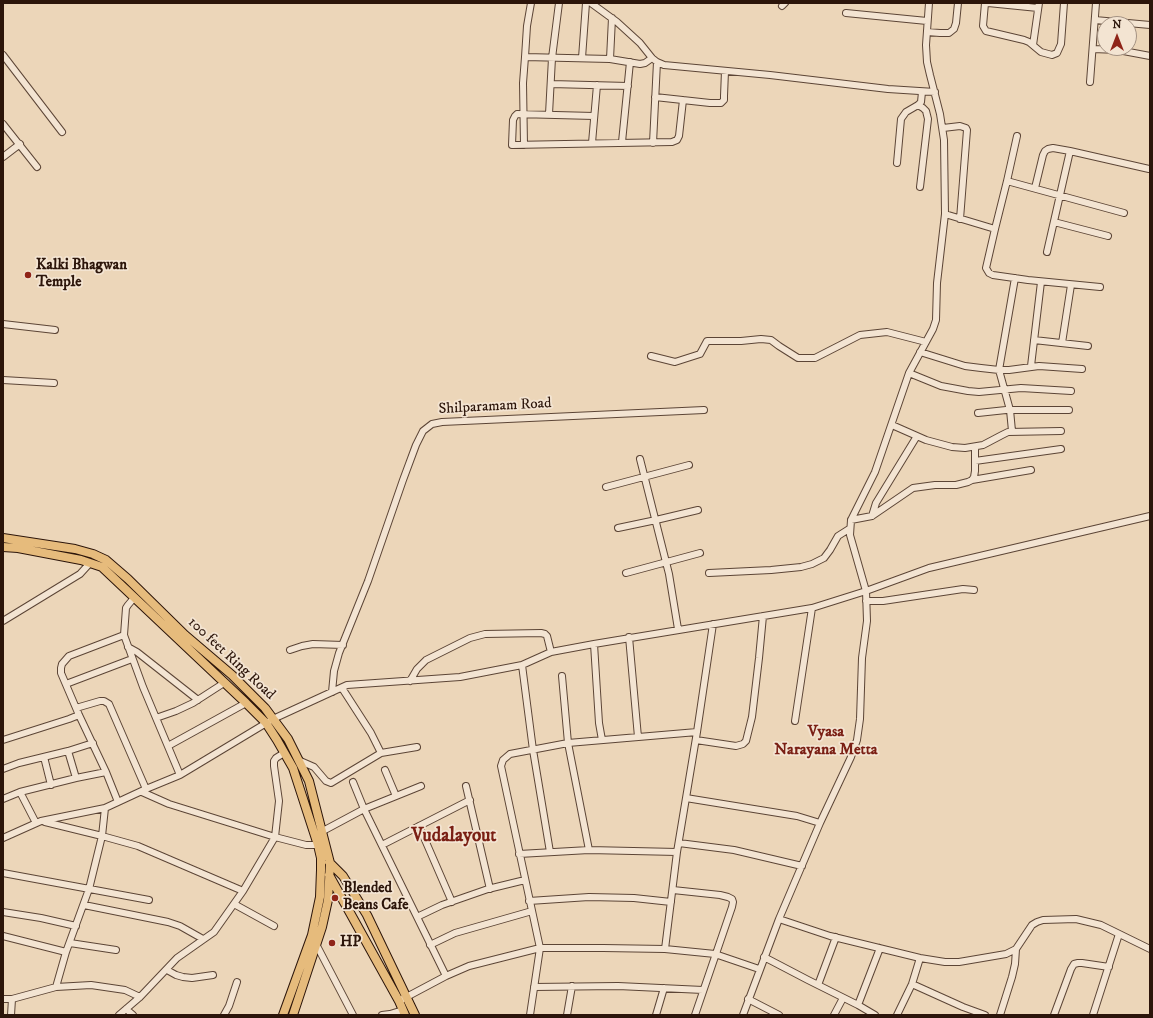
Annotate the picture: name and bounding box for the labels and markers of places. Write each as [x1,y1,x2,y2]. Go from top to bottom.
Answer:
place label: Kalki Bhagwan Temple [36,257,127,292]
marker: Kalki Bhagwan Temple [23,270,33,280]
place label: Blended Beans Cafe [343,880,408,915]
marker: Blended Beans Cafe [330,893,340,903]
place label: HP [340,934,361,952]
marker: HP [327,938,337,948]

